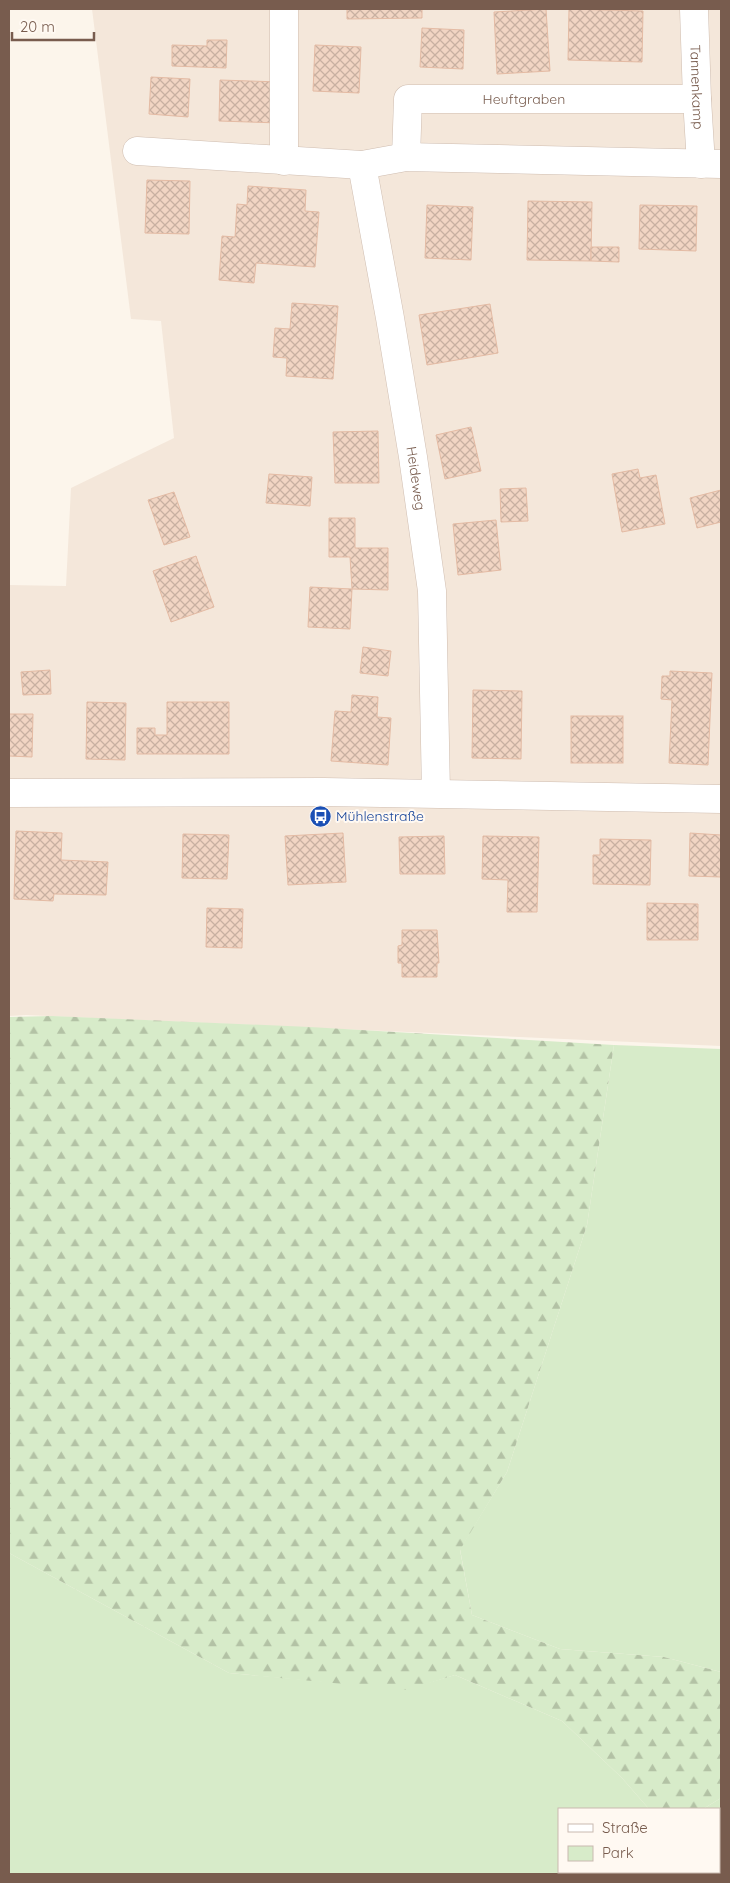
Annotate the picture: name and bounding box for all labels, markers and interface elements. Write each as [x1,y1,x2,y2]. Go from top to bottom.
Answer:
scale bar [12,10,95,42]
text: 20 m [20,17,55,36]
street label: Tannenkamp [686,44,708,130]
street label: Heuftgraben [483,90,565,108]
street label: Heideweg [402,445,429,512]
bus stop icon: Mühlenstraße [308,804,332,828]
place label: Mühlenstraße [336,807,424,825]
legend [558,1808,720,1873]
text: Straße [602,1818,648,1837]
text: Park [602,1843,634,1862]

